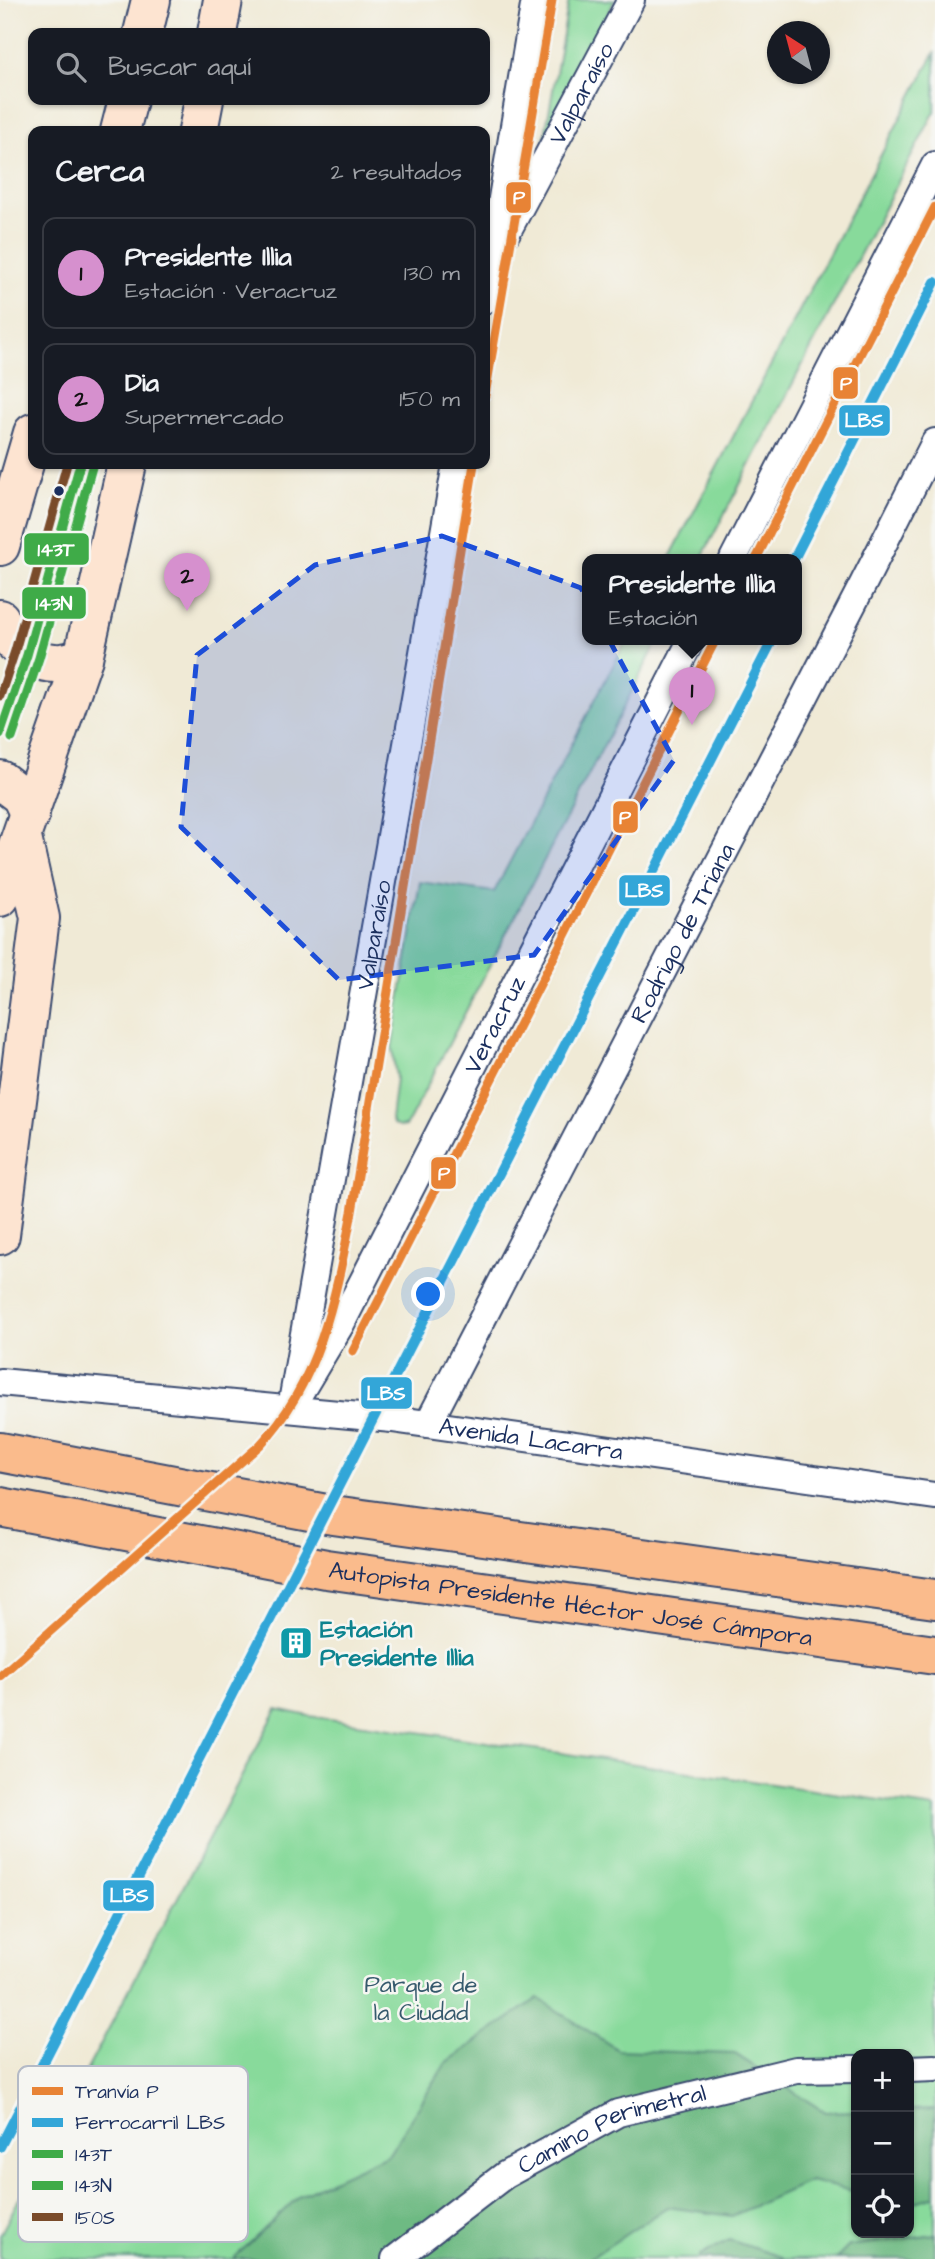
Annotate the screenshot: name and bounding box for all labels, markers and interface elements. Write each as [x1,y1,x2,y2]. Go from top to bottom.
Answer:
north arrow [767,21,830,84]
search box [28,28,490,105]
street label: Valparaíso [541,36,623,151]
icon: search [52,48,90,86]
text: Buscar aquí [108,49,251,85]
text: Cerca [56,151,144,193]
text: 2 resultados [330,156,462,188]
line badge: P [505,181,532,214]
text: P [513,185,526,212]
text: Presidente Illia [125,239,292,275]
text: 1 [80,257,82,289]
text: 130 m [404,257,460,289]
text: Estación · Veracruz [125,275,337,307]
text: Dia [125,365,159,401]
line badge: P [832,366,859,400]
text: P [840,371,853,398]
text: 2 [74,383,88,415]
text: 150 m [399,383,460,415]
text: Supermercado [125,401,283,433]
line badge: LBS [838,404,891,437]
text: LBS [845,408,883,435]
unlabelled marker [52,484,66,498]
line badge: 143T [23,532,90,566]
text: 143T [38,537,76,564]
pin: 2 [164,553,210,611]
popup [582,554,802,645]
text: Presidente Illia [609,566,775,602]
line badge: 143N [21,586,87,620]
text: 143N [36,591,73,618]
text: Estación [609,602,697,634]
pin: 1 [669,667,715,725]
line badge: P [612,800,639,834]
text: P [619,805,632,832]
street label: Rodrigo de Triana [623,837,744,1029]
line badge: LBS [618,874,671,907]
street label: Valparaíso [348,877,401,993]
text: LBS [625,878,663,905]
street label: Veracruz [456,970,535,1080]
line badge: P [430,1156,457,1190]
text: P [438,1161,451,1188]
your location [411,1277,445,1311]
line badge: LBS [360,1376,413,1410]
text: LBS [367,1381,405,1408]
street label: Avenida Lacarra [436,1410,625,1470]
street label: Autopista Presidente Héctor José Cámpora [327,1554,815,1656]
place label: Estación Presidente Illia [320,1613,475,1675]
building icon: Estación Presidente Illia [277,1624,315,1662]
line badge: LBS [102,1879,155,1912]
text: LBS [110,1883,148,1910]
park label: Parque de la Ciudad [364,1968,478,2030]
map controls [851,2049,914,2238]
button: + [851,2049,914,2112]
legend [18,2066,248,2242]
street label: Camino Perimetral [512,2076,710,2183]
text: Tranvía P [75,2079,159,2106]
text: Ferrocarril LBS [75,2110,225,2137]
button: − [851,2112,914,2175]
text: 143T [75,2142,112,2169]
text: 143N [75,2173,112,2200]
button: locate [851,2175,914,2238]
text: 150S [75,2205,115,2232]

